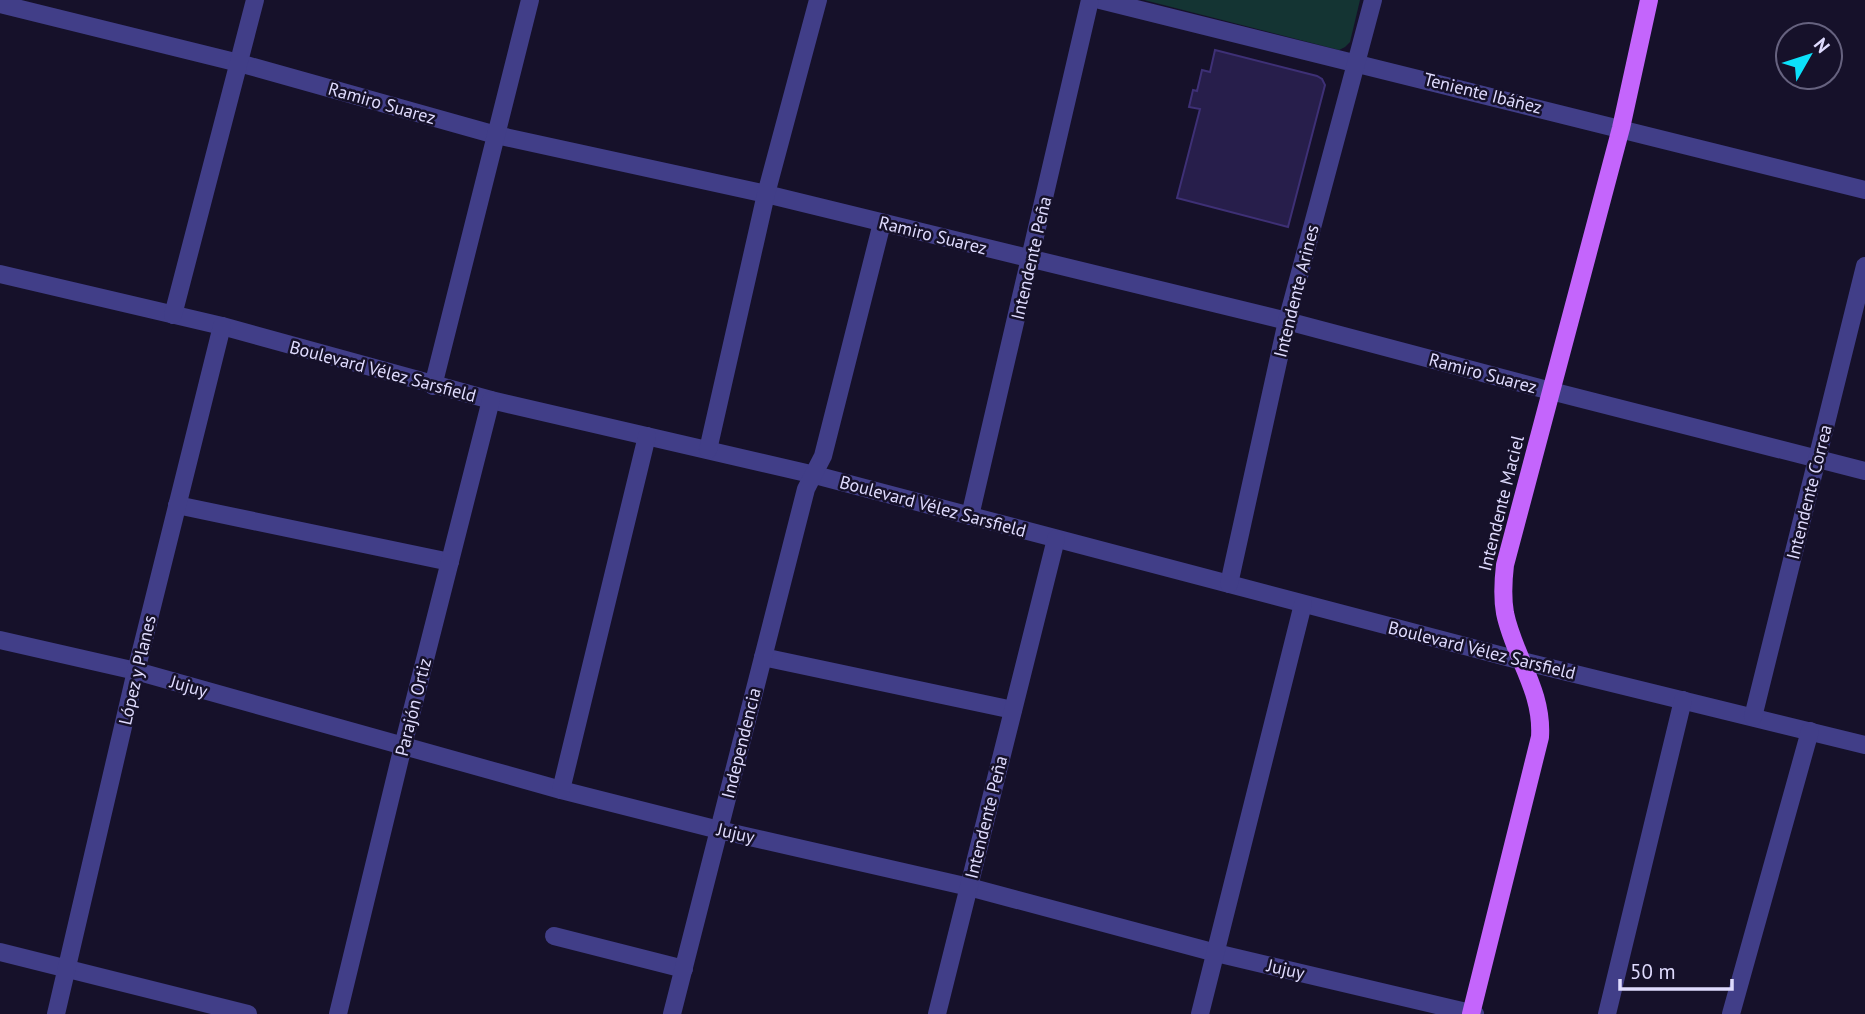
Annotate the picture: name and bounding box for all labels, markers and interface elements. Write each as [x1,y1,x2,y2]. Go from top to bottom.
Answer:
north arrow [1774,21,1844,91]
text: N [1809,33,1835,58]
street label: Teniente Ibáñez [1421,67,1545,119]
street label: Ramiro Suarez [326,77,438,129]
street label: Intendente Peña [1006,194,1056,322]
street label: Ramiro Suarez [876,210,990,260]
street label: Intendente Arines [1268,222,1324,360]
street label: Boulevard Vélez Sarsfield [287,335,479,407]
street label: Ramiro Suarez [1427,348,1539,398]
street label: Intendente Correa [1781,422,1837,562]
street label: Intendente Maciel [1473,432,1529,573]
street label: Boulevard Vélez Sarsfield [837,470,1029,542]
street label: López y Planes [113,613,161,727]
street label: Boulevard Vélez Sarsfield [1386,616,1578,684]
street label: Parajón Ortiz [390,655,436,759]
street label: Jujuy [167,669,211,702]
street label: Independencia [716,685,766,801]
street label: Intendente Peña [960,753,1012,881]
street label: Jujuy [714,817,758,849]
scale bar [1620,948,1732,992]
street label: Jujuy [1264,953,1308,985]
text: 50 m [1630,958,1676,985]

